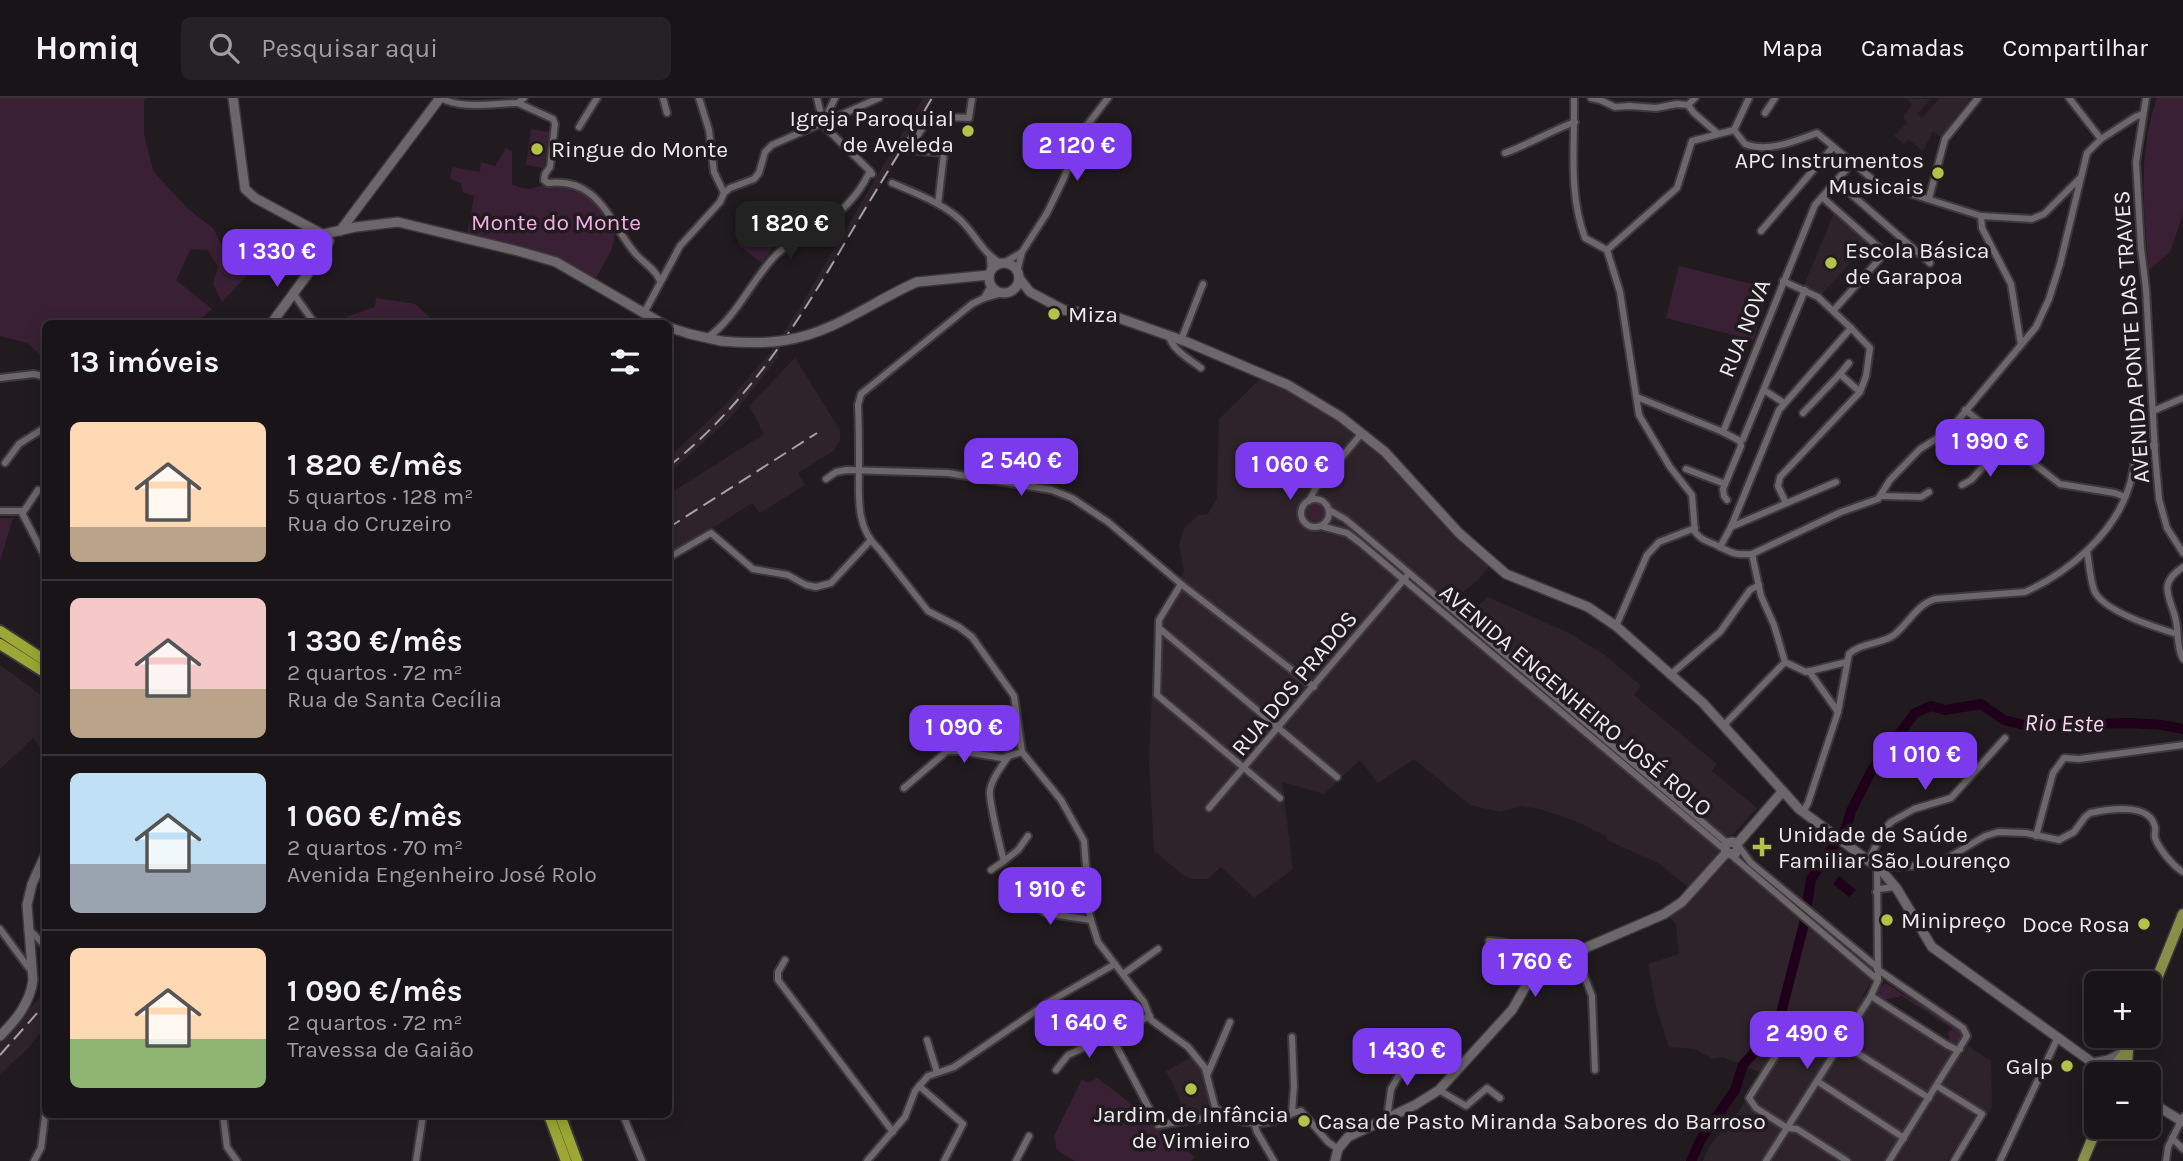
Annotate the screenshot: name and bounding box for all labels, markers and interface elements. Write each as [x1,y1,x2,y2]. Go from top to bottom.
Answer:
search box [181,17,671,80]
text: Homiq [35,29,139,67]
icon: search [205,29,243,67]
text: Pesquisar aqui [261,33,438,64]
text: Mapa [1762,34,1823,62]
text: Camadas [1861,34,1965,62]
text: Compartilhar [2003,34,2148,62]
place label: Igreja Paroquial de Aveleda [790,105,954,158]
marker: Igreja Paroquial de Aveleda [960,123,976,139]
pin: 2 120 € [1012,123,1142,183]
text: 2 120 € [1039,132,1115,159]
place label: Ringue do Monte [551,136,728,163]
marker: Ringue do Monte [529,141,545,157]
place label: APC Instrumentos Musicais [1735,147,1924,200]
marker: APC Instrumentos Musicais [1930,165,1946,181]
street label: AVENIDA PONTE DAS TRAVES [2108,190,2155,484]
pin: 1 820 € [725,202,855,261]
park label: Monte do Monte [471,209,641,236]
text: 1 820 € [751,210,829,237]
pin: 1 330 € [212,230,342,289]
place label: Escola Básica de Garapoa [1845,237,1989,290]
text: 1 330 € [238,238,316,265]
marker: Escola Básica de Garapoa [1823,255,1839,271]
street label: RUA NOVA [1713,275,1776,381]
place label: Miza [1068,301,1118,328]
marker: Miza [1046,306,1062,322]
icon: filters [606,343,644,381]
text: 13 imóveis [70,344,219,380]
pin: 1 990 € [1925,420,2055,479]
text: 1 990 € [1951,428,2029,455]
pin: 2 540 € [956,438,1086,498]
pin: 1 060 € [1225,442,1355,502]
text: 1 820 €/mês [287,447,463,483]
text: 2 540 € [980,447,1062,474]
icon: home [126,450,210,534]
text: 1 060 € [1251,451,1329,478]
text: 5 quartos · 128 m² [287,483,473,510]
text: Rua do Cruzeiro [287,510,452,537]
street label: AVENIDA ENGENHEIRO JOSÉ ROLO [1434,579,1717,822]
street label: RUA DOS PRADOS [1226,605,1363,761]
text: 1 330 €/mês [287,623,463,659]
icon: home [126,626,210,710]
text: 2 quartos · 72 m² [287,659,463,686]
text: Rua de Santa Cecília [287,686,502,713]
pin: 1 090 € [899,706,1029,765]
water label: Rio Este [2024,708,2104,738]
text: 1 090 € [925,714,1003,741]
pin: 1 010 € [1860,732,1990,792]
text: 1 010 € [1889,741,1961,768]
text: 1 060 €/mês [287,798,462,834]
icon: home [126,801,210,885]
place label: Unidade de Saúde Familiar São Lourenço [1778,821,2011,874]
text: 2 quartos · 70 m² [287,834,463,861]
marker: Unidade de Saúde Familiar São Lourenço [1752,837,1772,857]
text: Avenida Engenheiro José Rolo [287,861,597,888]
pin: 1 910 € [985,868,1115,927]
text: 1 910 € [1014,876,1086,903]
place label: Minipreço [1901,907,2006,934]
place label: Doce Rosa [2022,911,2130,938]
marker: Minipreço [1879,912,1895,928]
marker: Doce Rosa [2136,916,2152,932]
pin: 1 760 € [1470,940,1600,999]
text: 1 760 € [1498,948,1572,975]
map controls [2084,971,2161,1139]
button: + [2084,971,2161,1048]
text: 1 090 €/mês [287,973,462,1009]
icon: home [126,976,210,1060]
pin: 1 640 € [1024,1000,1154,1060]
text: 2 quartos · 72 m² [287,1009,463,1036]
text: 1 640 € [1051,1009,1127,1036]
pin: 2 490 € [1742,1012,1872,1071]
text: 2 490 € [1766,1020,1848,1047]
pin: 1 430 € [1342,1028,1472,1088]
text: Travessa de Gaião [287,1036,474,1063]
text: 1 430 € [1369,1037,1445,1064]
place label: Galp [2006,1053,2053,1080]
marker: Galp [2059,1058,2075,1074]
button: − [2084,1062,2161,1139]
marker: Jardim de Infância de Vimieiro [1183,1081,1199,1097]
place label: Jardim de Infância de Vimieiro [1094,1101,1288,1154]
place label: Casa de Pasto Miranda Sabores do Barroso [1318,1108,1766,1135]
marker: Casa de Pasto Miranda Sabores do Barroso [1296,1113,1312,1129]

